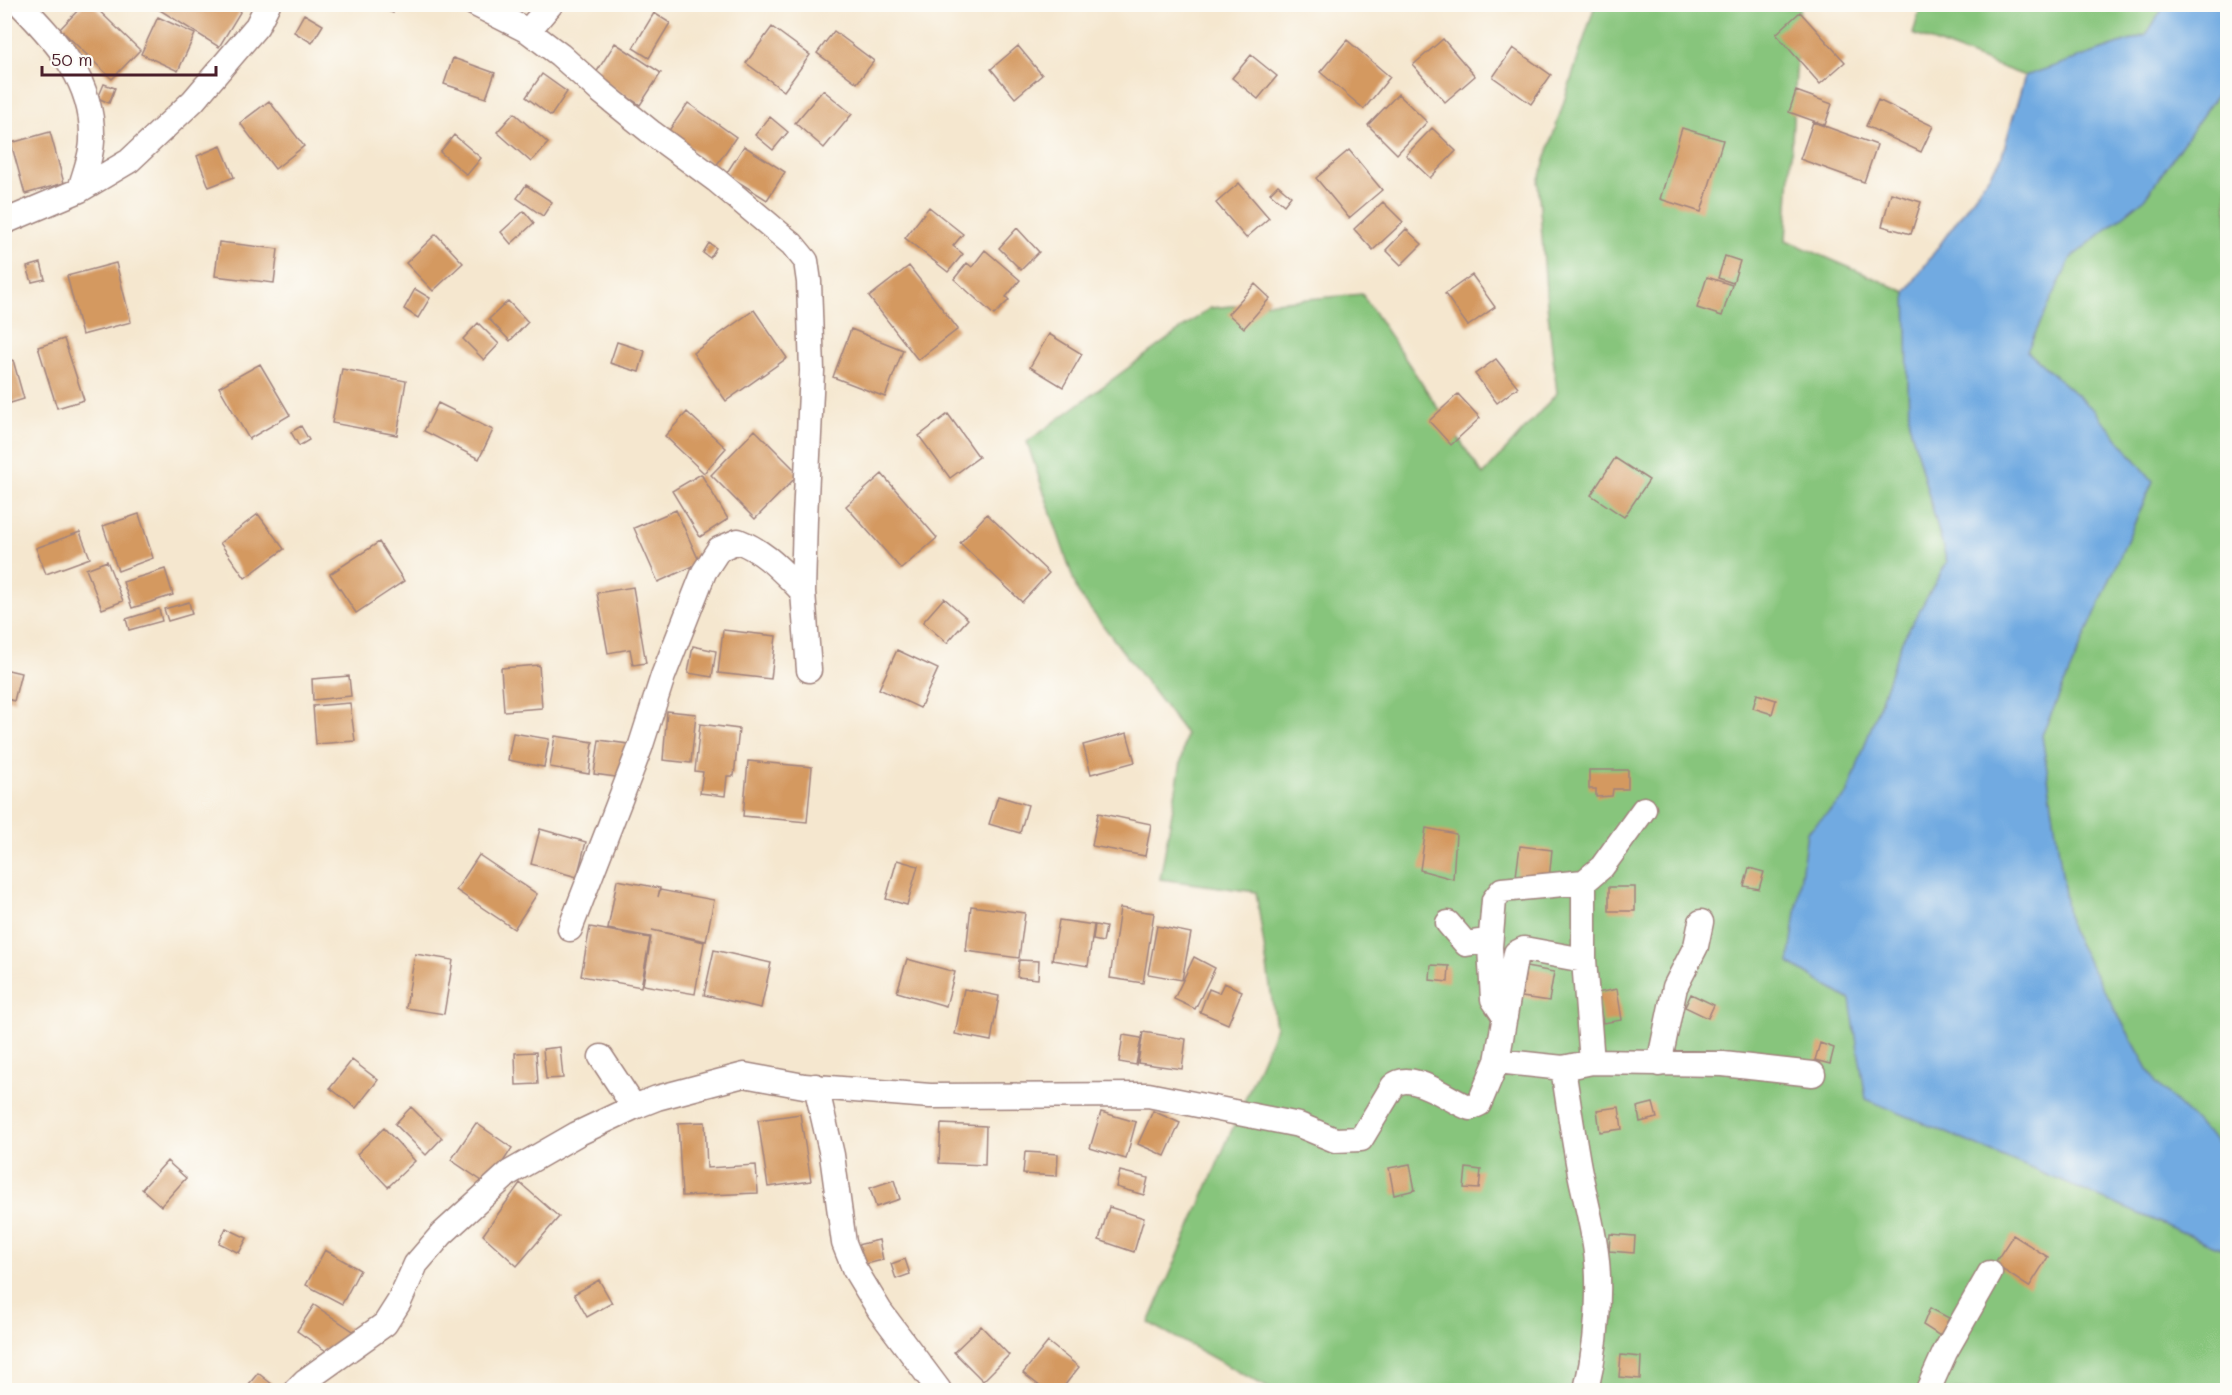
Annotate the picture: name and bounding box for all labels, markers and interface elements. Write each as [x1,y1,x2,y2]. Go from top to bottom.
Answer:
scale bar [42,39,216,77]
text: 50 m [51,47,93,71]

